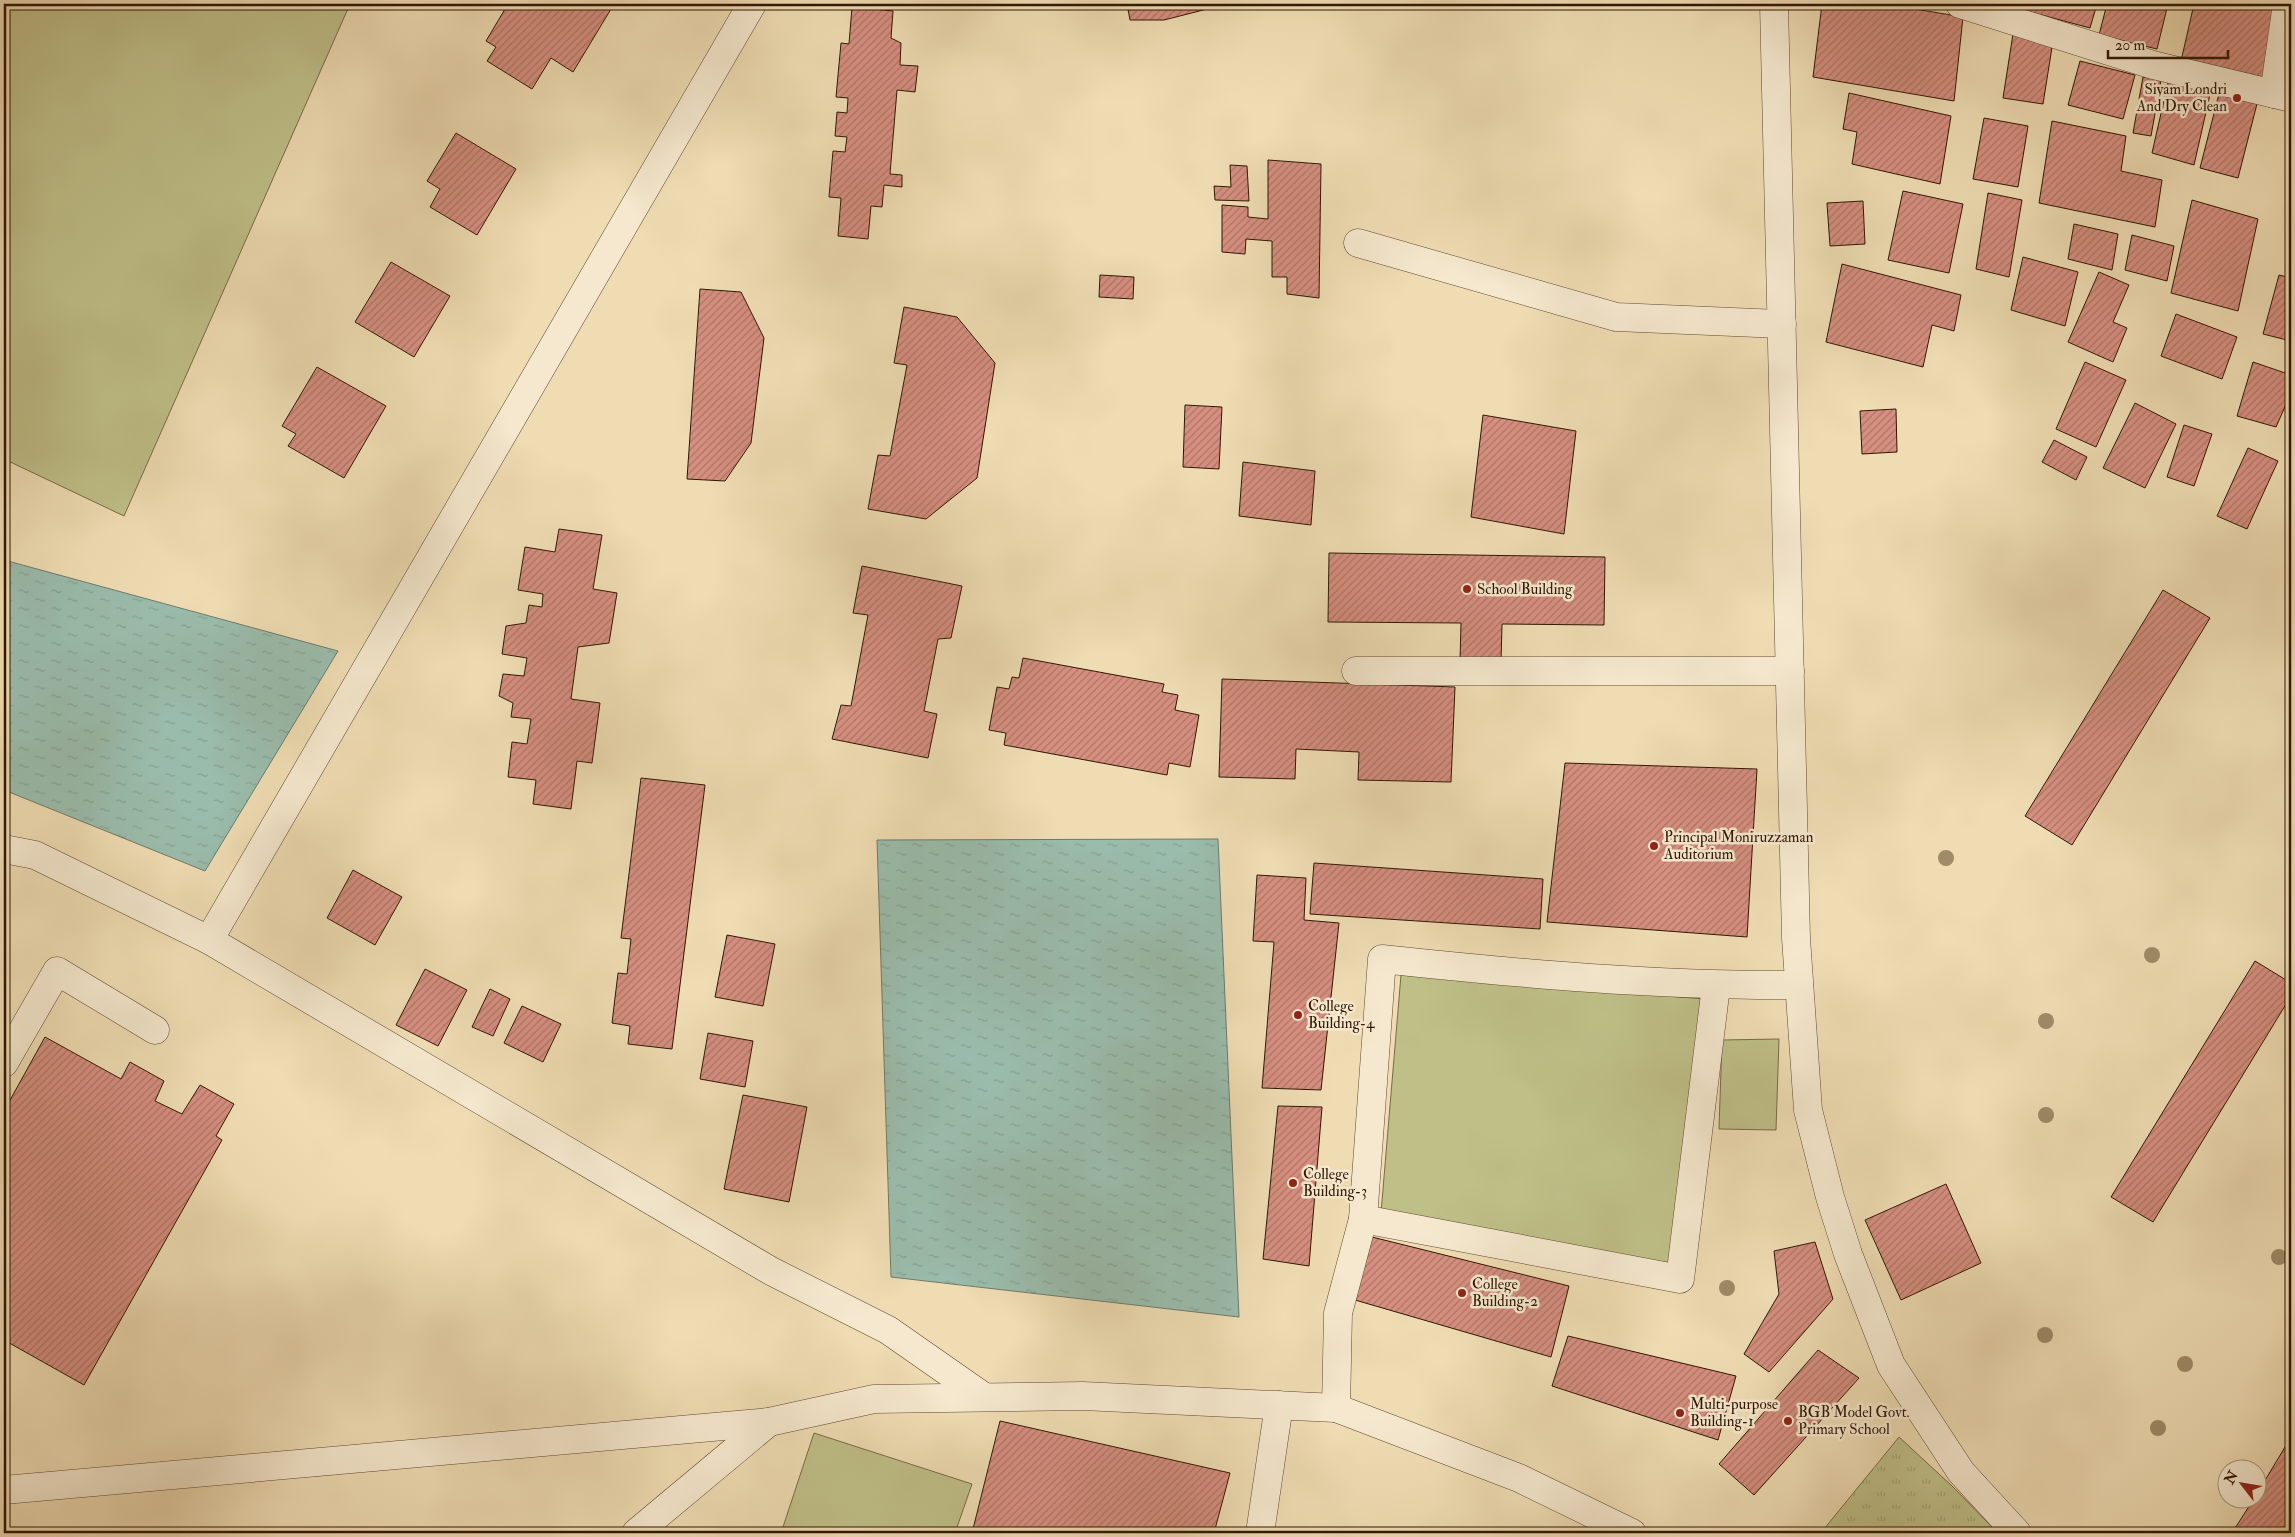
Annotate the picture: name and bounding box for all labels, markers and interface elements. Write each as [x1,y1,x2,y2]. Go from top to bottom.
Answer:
scale bar [2108,28,2228,60]
text: 20 m [2115,36,2145,55]
place label: Siyam Londri And Dry Clean [2136,80,2227,116]
marker: Siyam Londri And Dry Clean [2231,92,2243,104]
place label: School Building [1477,580,1573,599]
marker: School Building [1461,583,1473,595]
place label: Principal Moniruzzaman Auditorium [1663,828,1814,864]
marker: Principal Moniruzzaman Auditorium [1648,840,1660,852]
place label: College Building-4 [1308,997,1375,1033]
marker: College Building-4 [1292,1009,1304,1021]
place label: College Building-3 [1303,1165,1367,1201]
marker: College Building-3 [1287,1177,1299,1189]
place label: College Building-2 [1472,1275,1538,1311]
marker: College Building-2 [1456,1287,1468,1299]
place label: Multi-purpose Building-1 [1690,1395,1778,1431]
place label: BGB Model Govt. Primary School [1798,1403,1910,1439]
marker: Multi-purpose Building-1 [1674,1407,1686,1419]
marker: BGB Model Govt. Primary School [1782,1415,1794,1427]
north arrow [2218,1460,2268,1510]
text: N [2220,1467,2242,1488]

